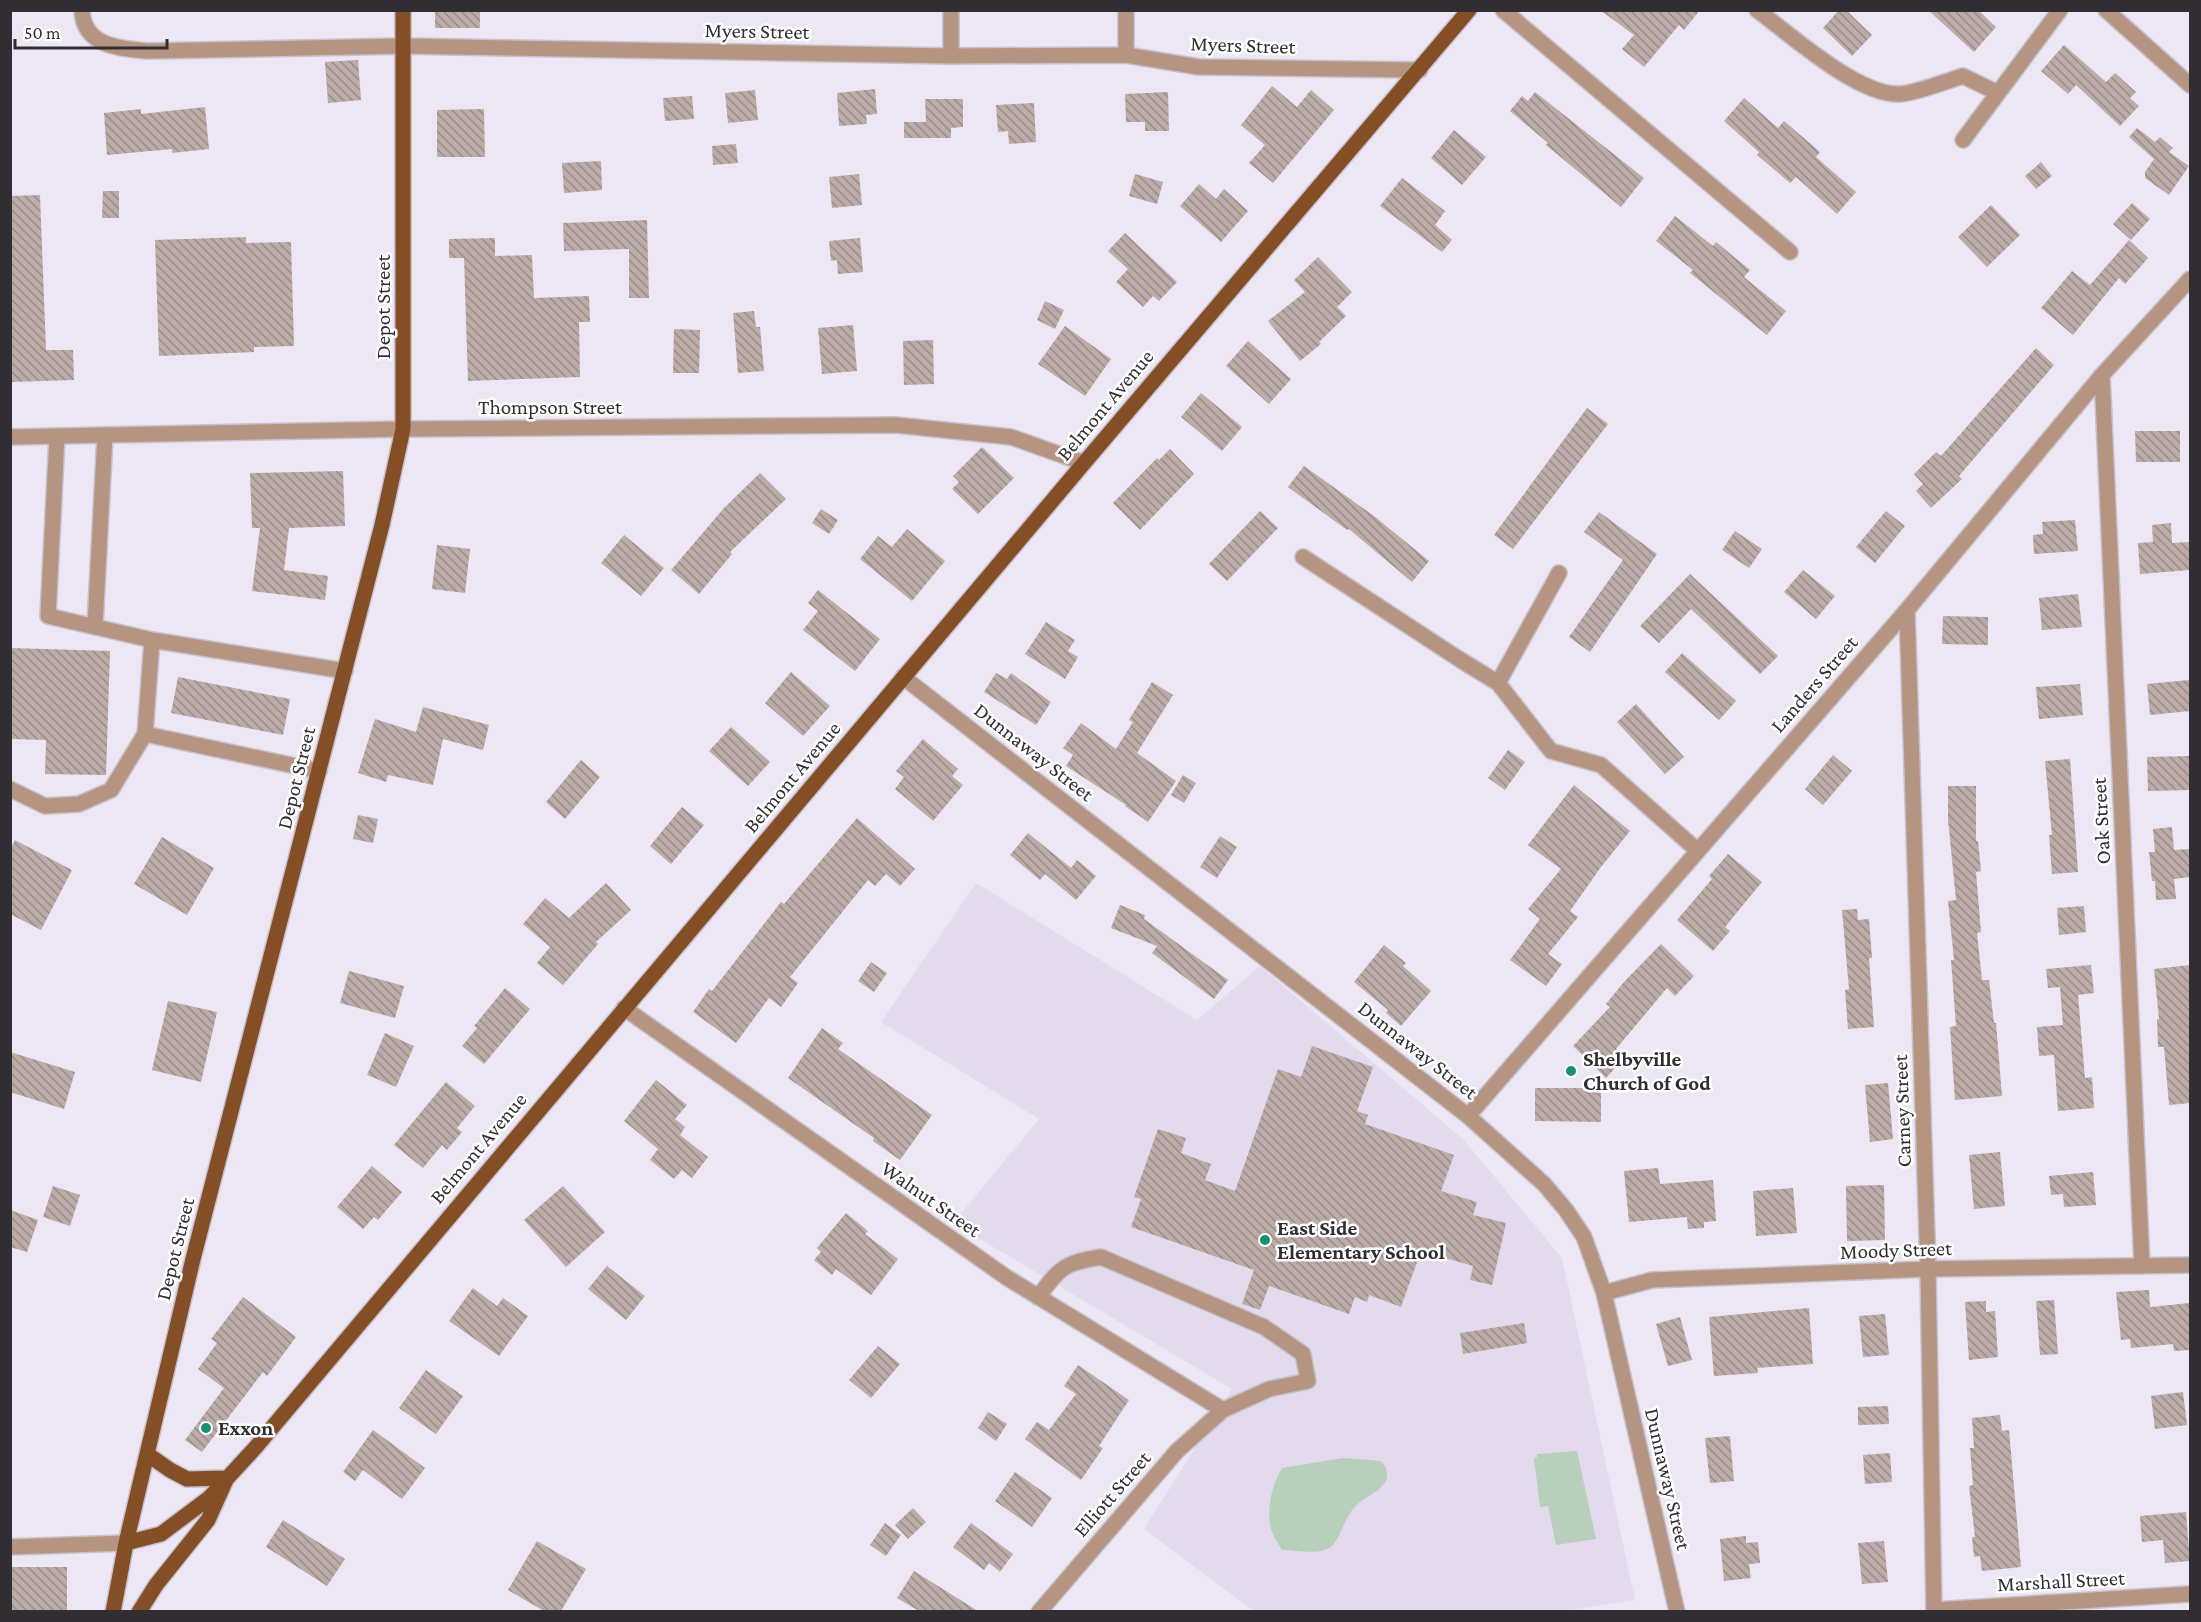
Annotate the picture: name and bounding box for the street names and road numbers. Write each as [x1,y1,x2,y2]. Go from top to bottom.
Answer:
street label: Myers Street [704,18,811,44]
street label: Myers Street [1190,31,1297,59]
street label: Depot Street [371,254,395,359]
street label: Belmont Avenue [1052,345,1158,465]
street label: Thompson Street [478,395,623,419]
street label: Landers Street [1765,630,1863,737]
street label: Dunnaway Street [969,698,1099,807]
street label: Belmont Avenue [739,717,845,837]
street label: Depot Street [272,723,321,832]
street label: Oak Street [2087,776,2115,865]
street label: Dunnaway Street [1353,996,1483,1105]
street label: Carney Street [1888,1053,1916,1168]
street label: Belmont Avenue [425,1088,531,1208]
street label: Walnut Street [877,1156,986,1243]
street label: Depot Street [151,1194,200,1303]
street label: Moody Street [1840,1236,1953,1264]
street label: Dunnaway Street [1640,1406,1696,1553]
street label: Elliott Street [1068,1446,1156,1542]
street label: Marshall Street [1997,1566,2127,1596]

